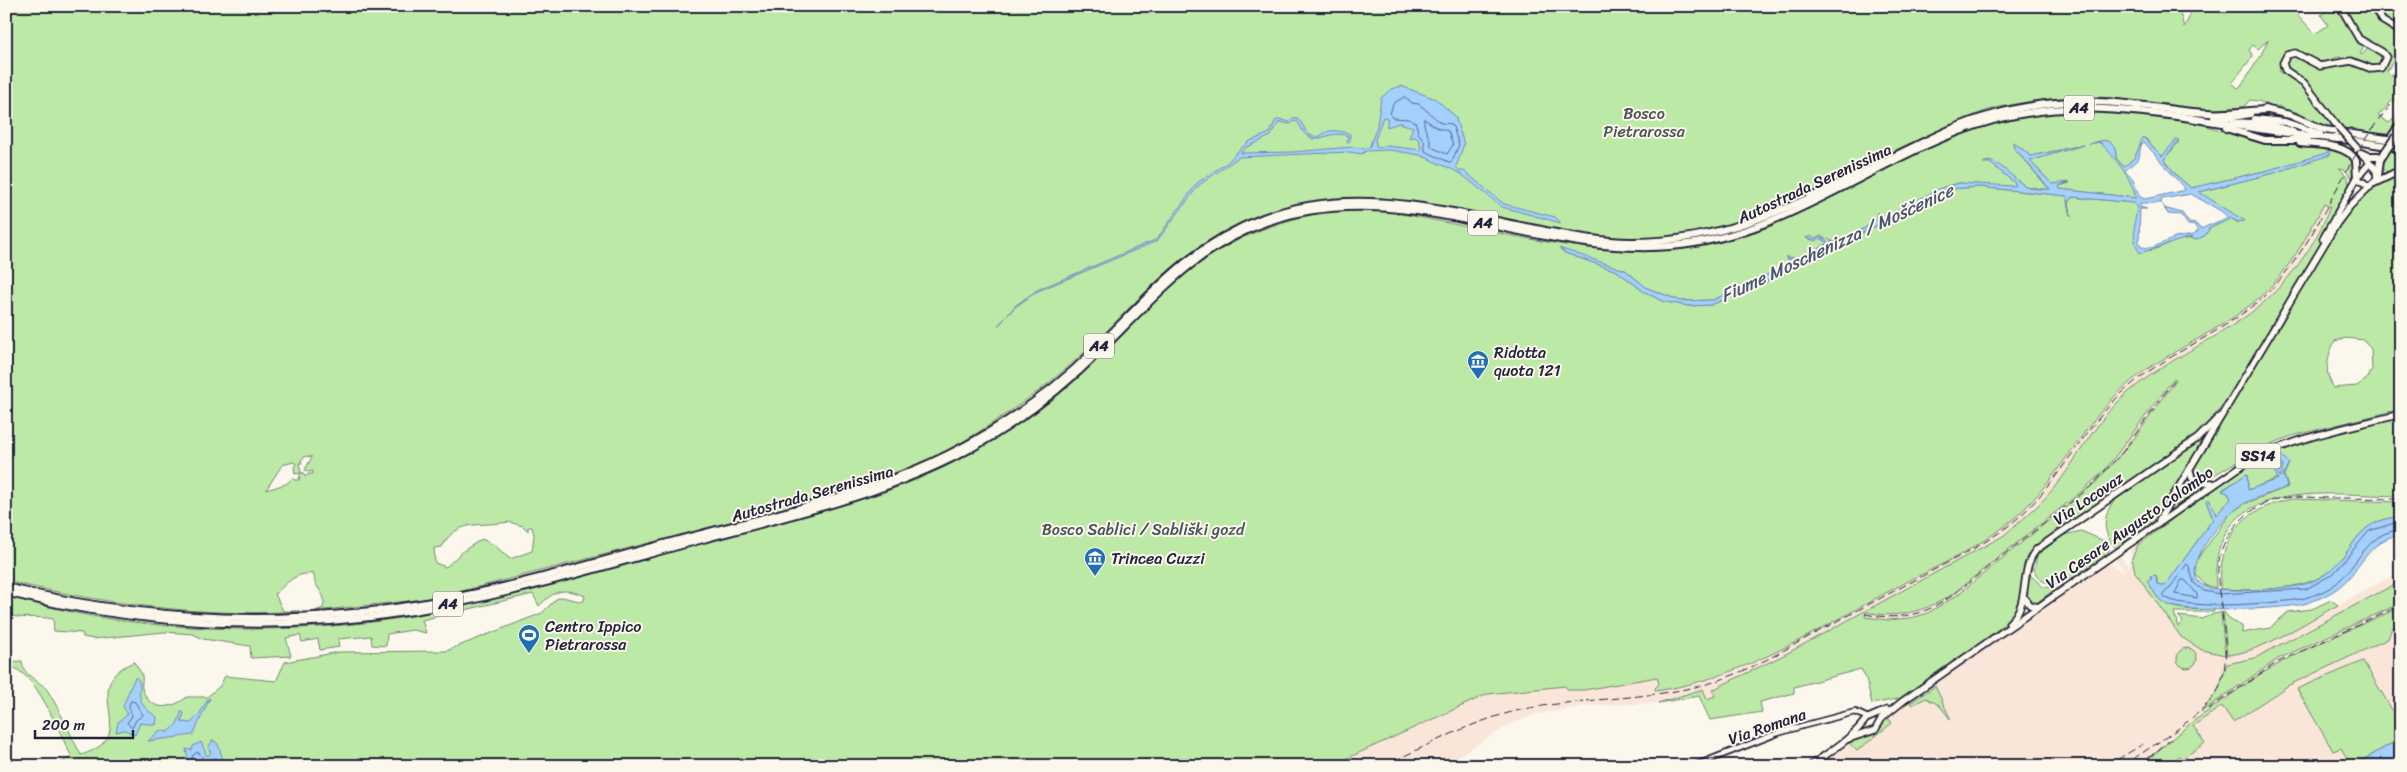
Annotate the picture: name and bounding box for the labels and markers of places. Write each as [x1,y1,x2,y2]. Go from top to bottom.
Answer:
place label: Ridotta quota 121 [1494,338,1561,385]
museum icon: Ridotta quota 121 [1466,349,1490,380]
place label: Trincea Cuzzi [1111,544,1205,573]
museum icon: Trincea Cuzzi [1083,546,1107,577]
place label: Centro Ippico Pietrarossa [545,612,641,659]
sports icon: Centro Ippico Pietrarossa [517,623,541,654]

